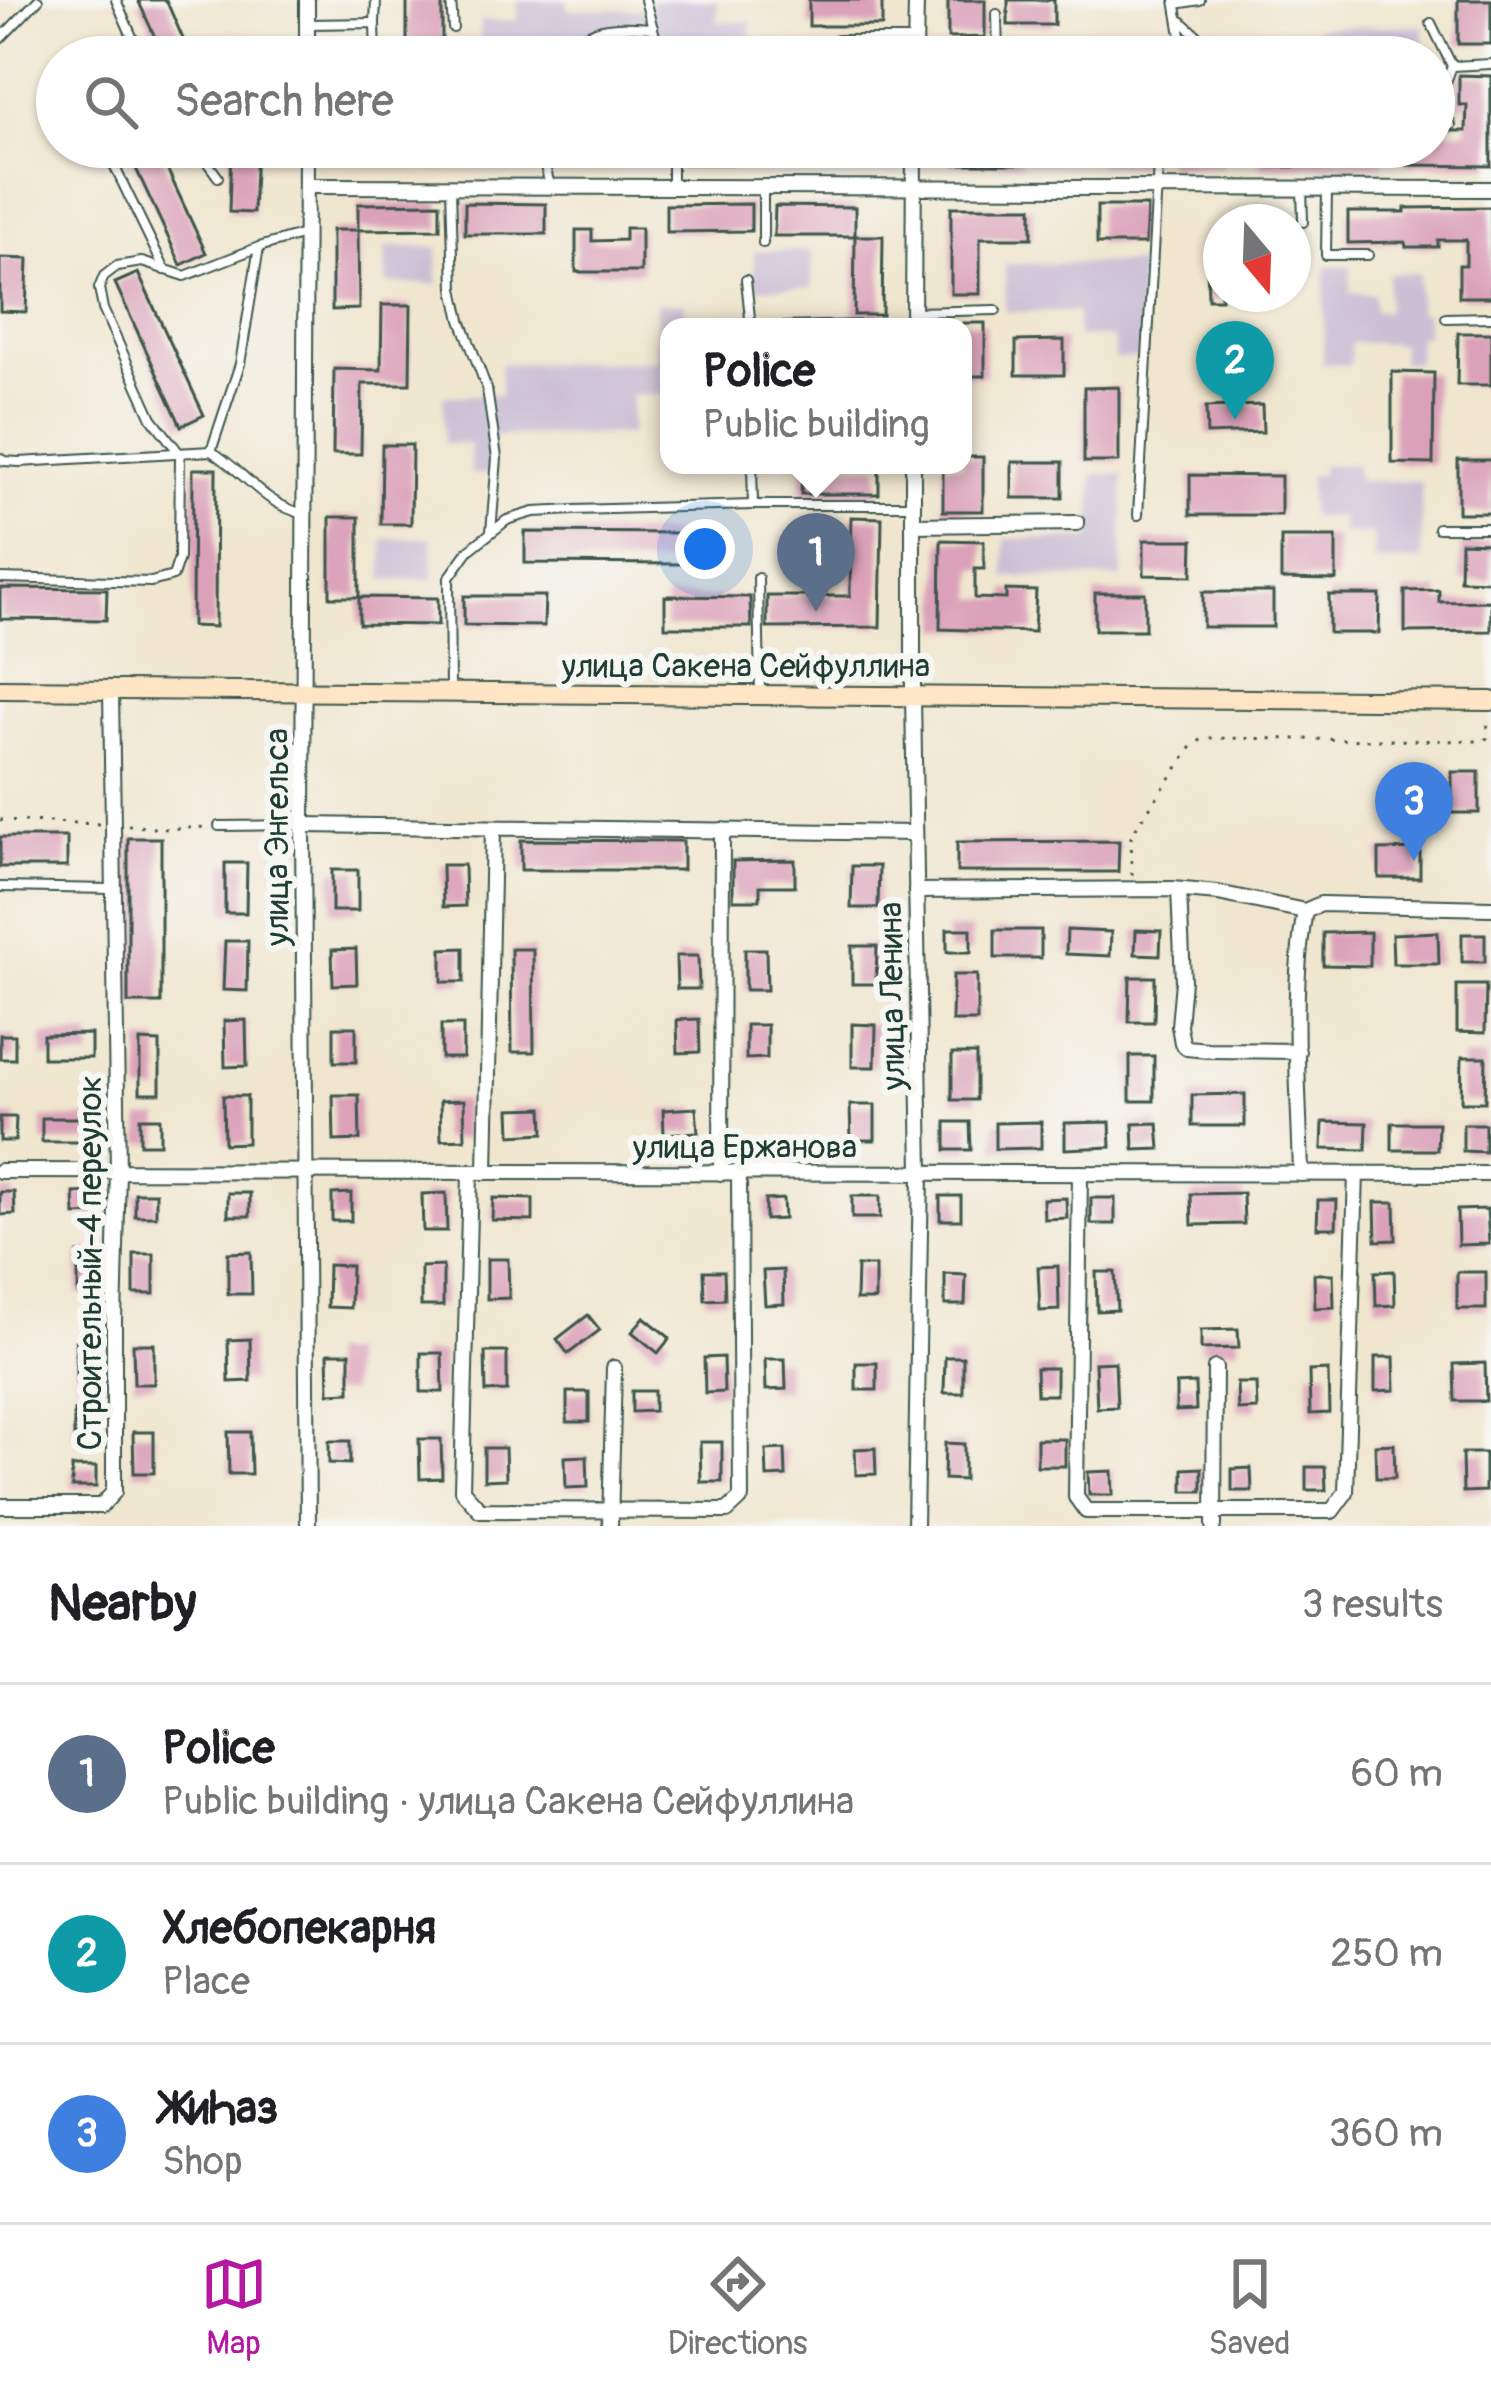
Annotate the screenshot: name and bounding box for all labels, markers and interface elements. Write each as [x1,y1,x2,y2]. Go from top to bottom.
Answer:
search box [36,36,1455,168]
icon: search [78,69,144,135]
text: Search here [174,74,394,130]
north arrow [1203,204,1311,312]
popup [660,318,972,474]
pin: 2 [1196,321,1274,420]
text: Police [702,344,815,400]
text: Public building [702,400,930,449]
pin: 1 [777,513,855,612]
your location [675,519,735,579]
street label: улица Сакена Сейфуллина [561,646,930,687]
street label: улица Энгельса [257,728,298,947]
pin: 3 [1375,762,1453,861]
street label: улица Ленина [870,901,915,1092]
street label: Строительный-4 переулок [70,1075,111,1451]
street label: улица Ержанова [632,1127,857,1168]
text: Nearby [48,1572,196,1636]
text: 3 results [1302,1580,1443,1629]
text: Police [162,1721,275,1777]
text: 1 [79,1749,95,1798]
text: 60 m [1351,1749,1443,1798]
text: Public building · улица Сакена Сейфуллина [162,1777,854,1826]
text: Хлебопекарня [162,1901,436,1957]
text: 2 [76,1929,98,1978]
text: 250 m [1330,1929,1443,1978]
text: Place [162,1957,250,2006]
text: ЖиҺаз [162,2081,279,2137]
text: 3 [76,2109,98,2158]
text: 360 m [1329,2109,1443,2158]
text: Shop [162,2137,243,2186]
tab: Map [201,2251,267,2364]
tab: Directions [668,2251,808,2364]
tab: Saved [1209,2251,1290,2364]

